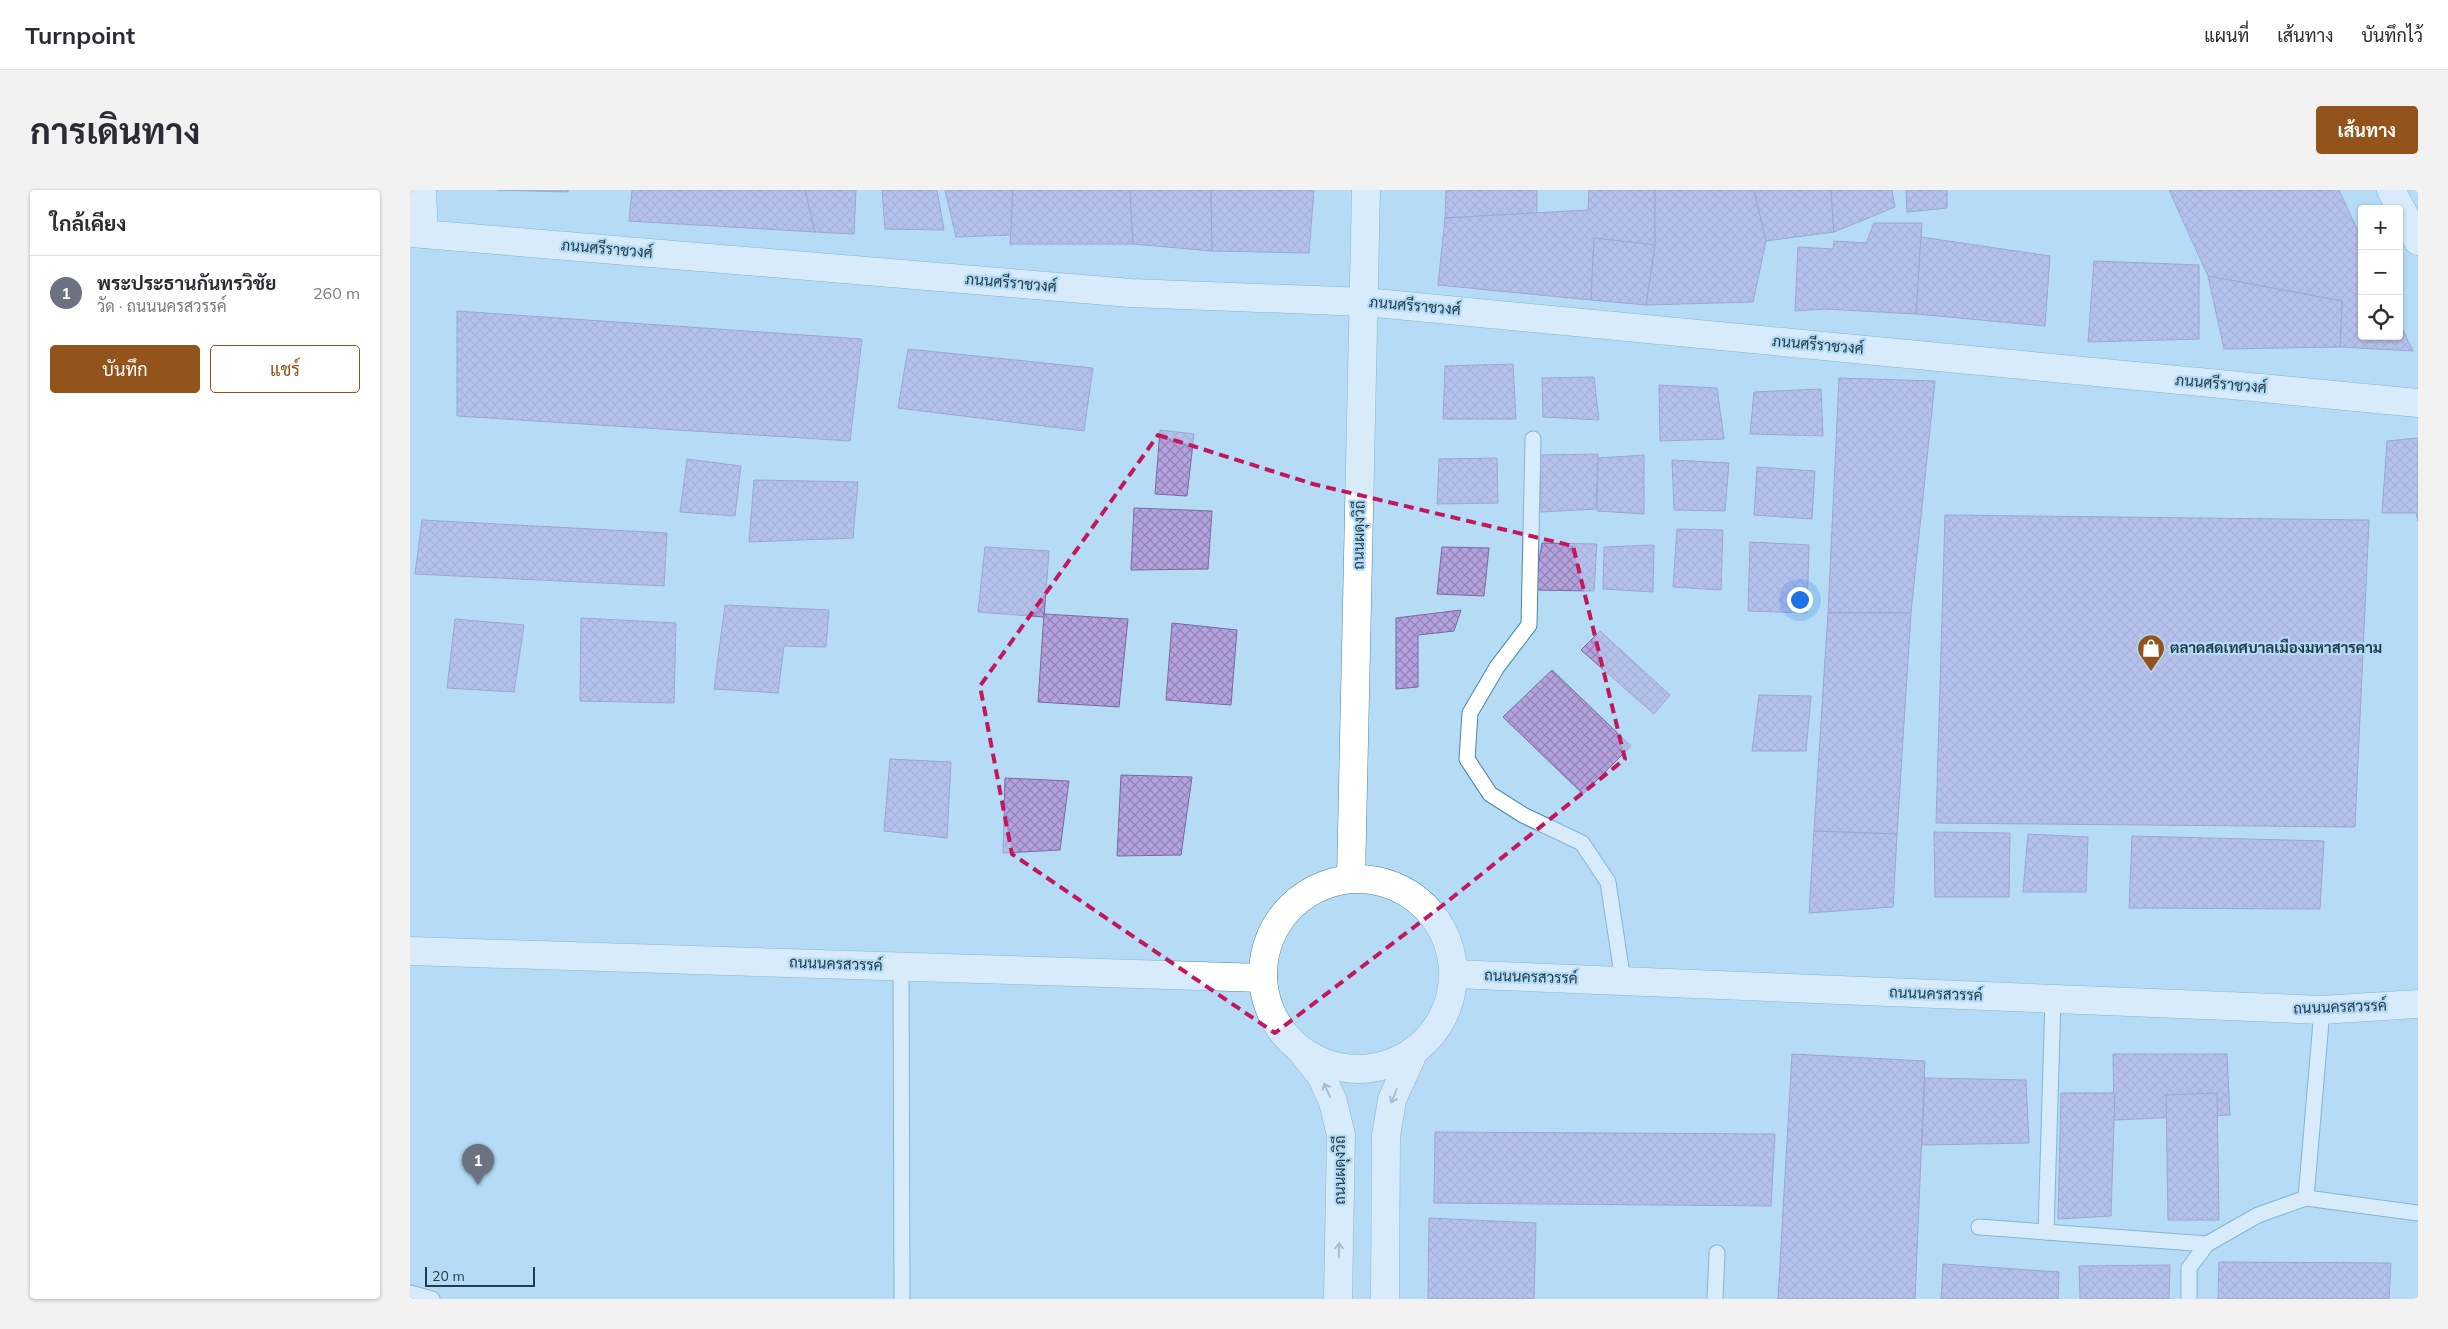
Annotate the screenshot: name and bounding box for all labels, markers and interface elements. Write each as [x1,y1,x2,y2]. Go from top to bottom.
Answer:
text: Turnpoint [25,20,135,50]
text: แผนที่ [2204,24,2249,47]
text: เส้นทาง [2277,24,2333,47]
text: บันทึกไว้ [2361,24,2423,47]
button: เส้นทาง [2316,106,2418,154]
text: การเดินทาง [30,109,200,153]
map controls [2358,205,2403,340]
button: + [2358,205,2403,250]
text: ใกล้เคียง [50,210,126,236]
street label: ภนนศรีราชวงศ์ [560,235,654,262]
button: − [2358,250,2403,295]
street label: ภนนศรีราชวงศ์ [964,269,1058,296]
text: พระประธานกันทรวิชัย [97,271,276,295]
text: 1 [61,283,71,303]
text: 260 m [313,283,360,303]
street label: ภนนศรีราชวงศ์ [1368,292,1462,319]
button: locate [2358,295,2403,340]
text: วัด · ถนนนครสวรรค์ [97,296,227,316]
street label: ภนนศรีราชวงศ์ [1771,331,1865,358]
button: บันทึก [50,345,200,393]
button: แชร์ [210,345,360,393]
street label: ภนนศรีราชวงศ์ [2174,370,2268,397]
street label: ถนนผดุงวิถี [1348,500,1371,570]
your location [1787,587,1813,613]
shop icon: ตลาดสดเทศบาลเมืองมหาสารคาม [2136,633,2166,672]
place label: ตลาดสดเทศบาลเมืองมหาสารคาม [2170,638,2382,657]
street label: ถนนนครสวรรค์ [789,952,883,975]
street label: ถนนนครสวรรค์ [1484,965,1578,988]
street label: ถนนนครสวรรค์ [1889,982,1983,1005]
street label: ถนนนครสวรรค์ [2293,995,2387,1018]
one-way arrow [1322,1083,1332,1098]
one-way arrow [1389,1088,1398,1103]
street label: ถนนผดุงวิถี [1330,1135,1351,1205]
pin: 1 [462,1144,494,1185]
one-way arrow [1334,1243,1344,1259]
scale bar [425,1264,535,1287]
text: 20 m [432,1267,465,1285]

